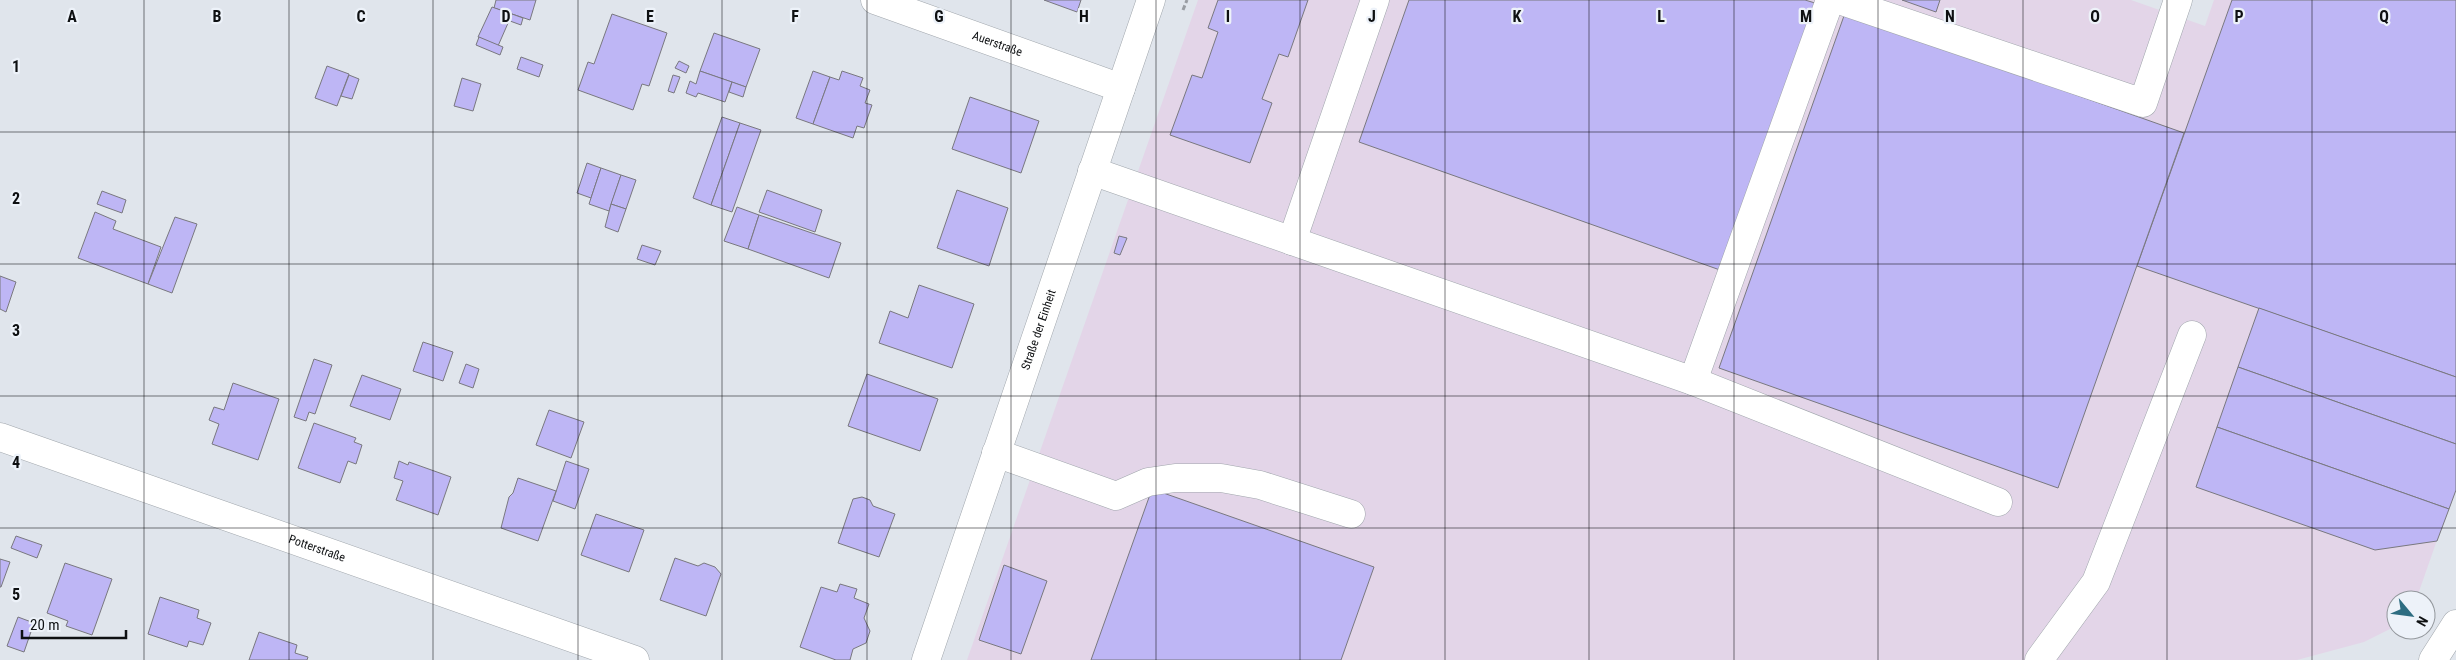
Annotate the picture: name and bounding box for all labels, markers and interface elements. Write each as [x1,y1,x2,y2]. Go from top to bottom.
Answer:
text: A [67,7,77,26]
text: B [213,7,222,26]
text: C [356,7,366,26]
text: D [501,7,511,26]
text: E [646,7,654,26]
text: F [791,7,799,26]
text: G [934,7,944,26]
text: H [1079,7,1089,26]
text: I [1226,7,1230,26]
text: J [1368,7,1376,26]
text: K [1513,7,1522,26]
text: L [1657,7,1665,26]
text: M [1800,7,1812,26]
text: N [1945,7,1955,26]
text: O [2090,7,2100,26]
text: P [2234,7,2244,26]
text: Q [2379,7,2389,26]
street label: Auerstraße [971,28,1025,59]
text: 1 [12,57,20,76]
text: 2 [12,189,20,208]
street label: Straße der Einheit [1018,287,1059,372]
text: 3 [12,321,20,340]
text: 4 [12,453,20,472]
street label: Potterstraße [287,532,348,565]
text: 5 [12,585,20,604]
north arrow [2386,590,2436,640]
scale bar [22,608,126,640]
text: N [2413,614,2431,629]
text: 20 m [30,616,60,634]

